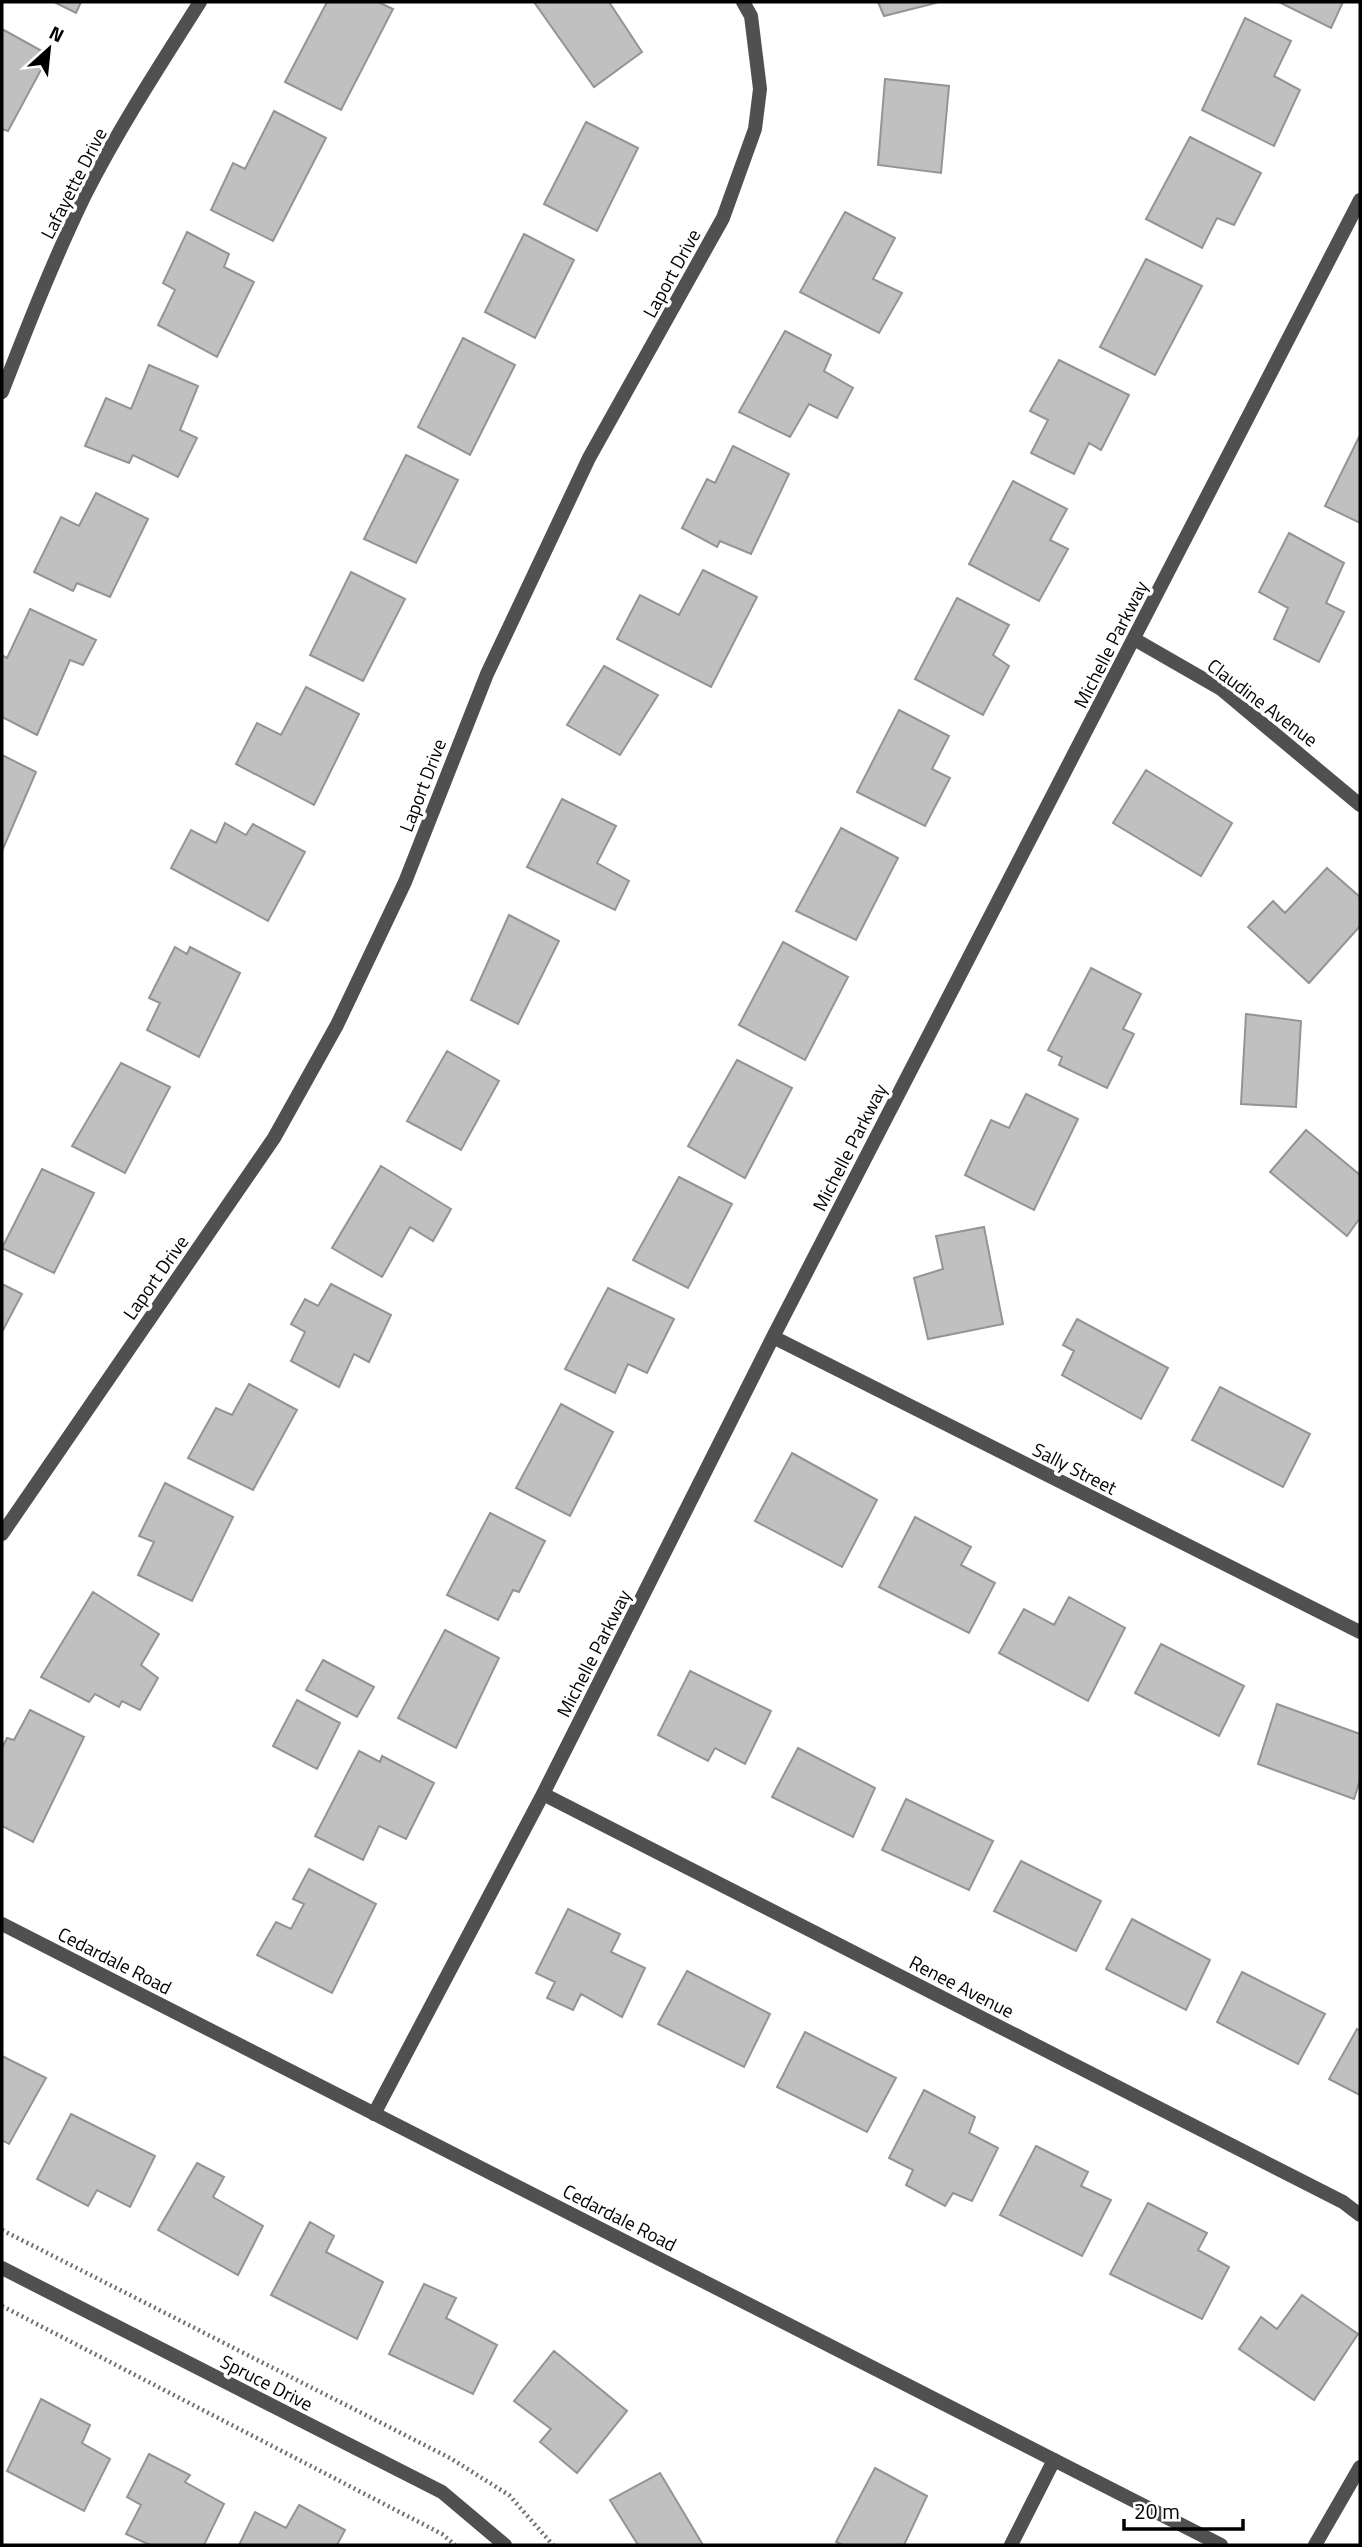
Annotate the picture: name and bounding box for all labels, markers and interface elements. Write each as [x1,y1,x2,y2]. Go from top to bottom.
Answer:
north arrow [14,14,84,84]
text: N [44,17,69,49]
street label: Lafayette Drive [32,122,114,244]
street label: Laport Drive [635,223,707,323]
street label: Michelle Parkway [1065,575,1155,713]
street label: Claudine Avenue [1202,651,1324,753]
street label: Laport Drive [391,734,453,836]
street label: Michelle Parkway [804,1078,894,1216]
street label: Laport Drive [115,1229,195,1325]
street label: Sally Street [1028,1434,1122,1502]
street label: Michelle Parkway [548,1584,638,1722]
street label: Cedardale Road [53,1919,177,2001]
street label: Renee Avenue [905,1947,1019,2025]
street label: Cedardale Road [558,2176,682,2258]
street label: Spruce Drive [216,2346,318,2418]
scale bar [1124,2488,1243,2532]
text: 20 m [1134,2495,1180,2527]

